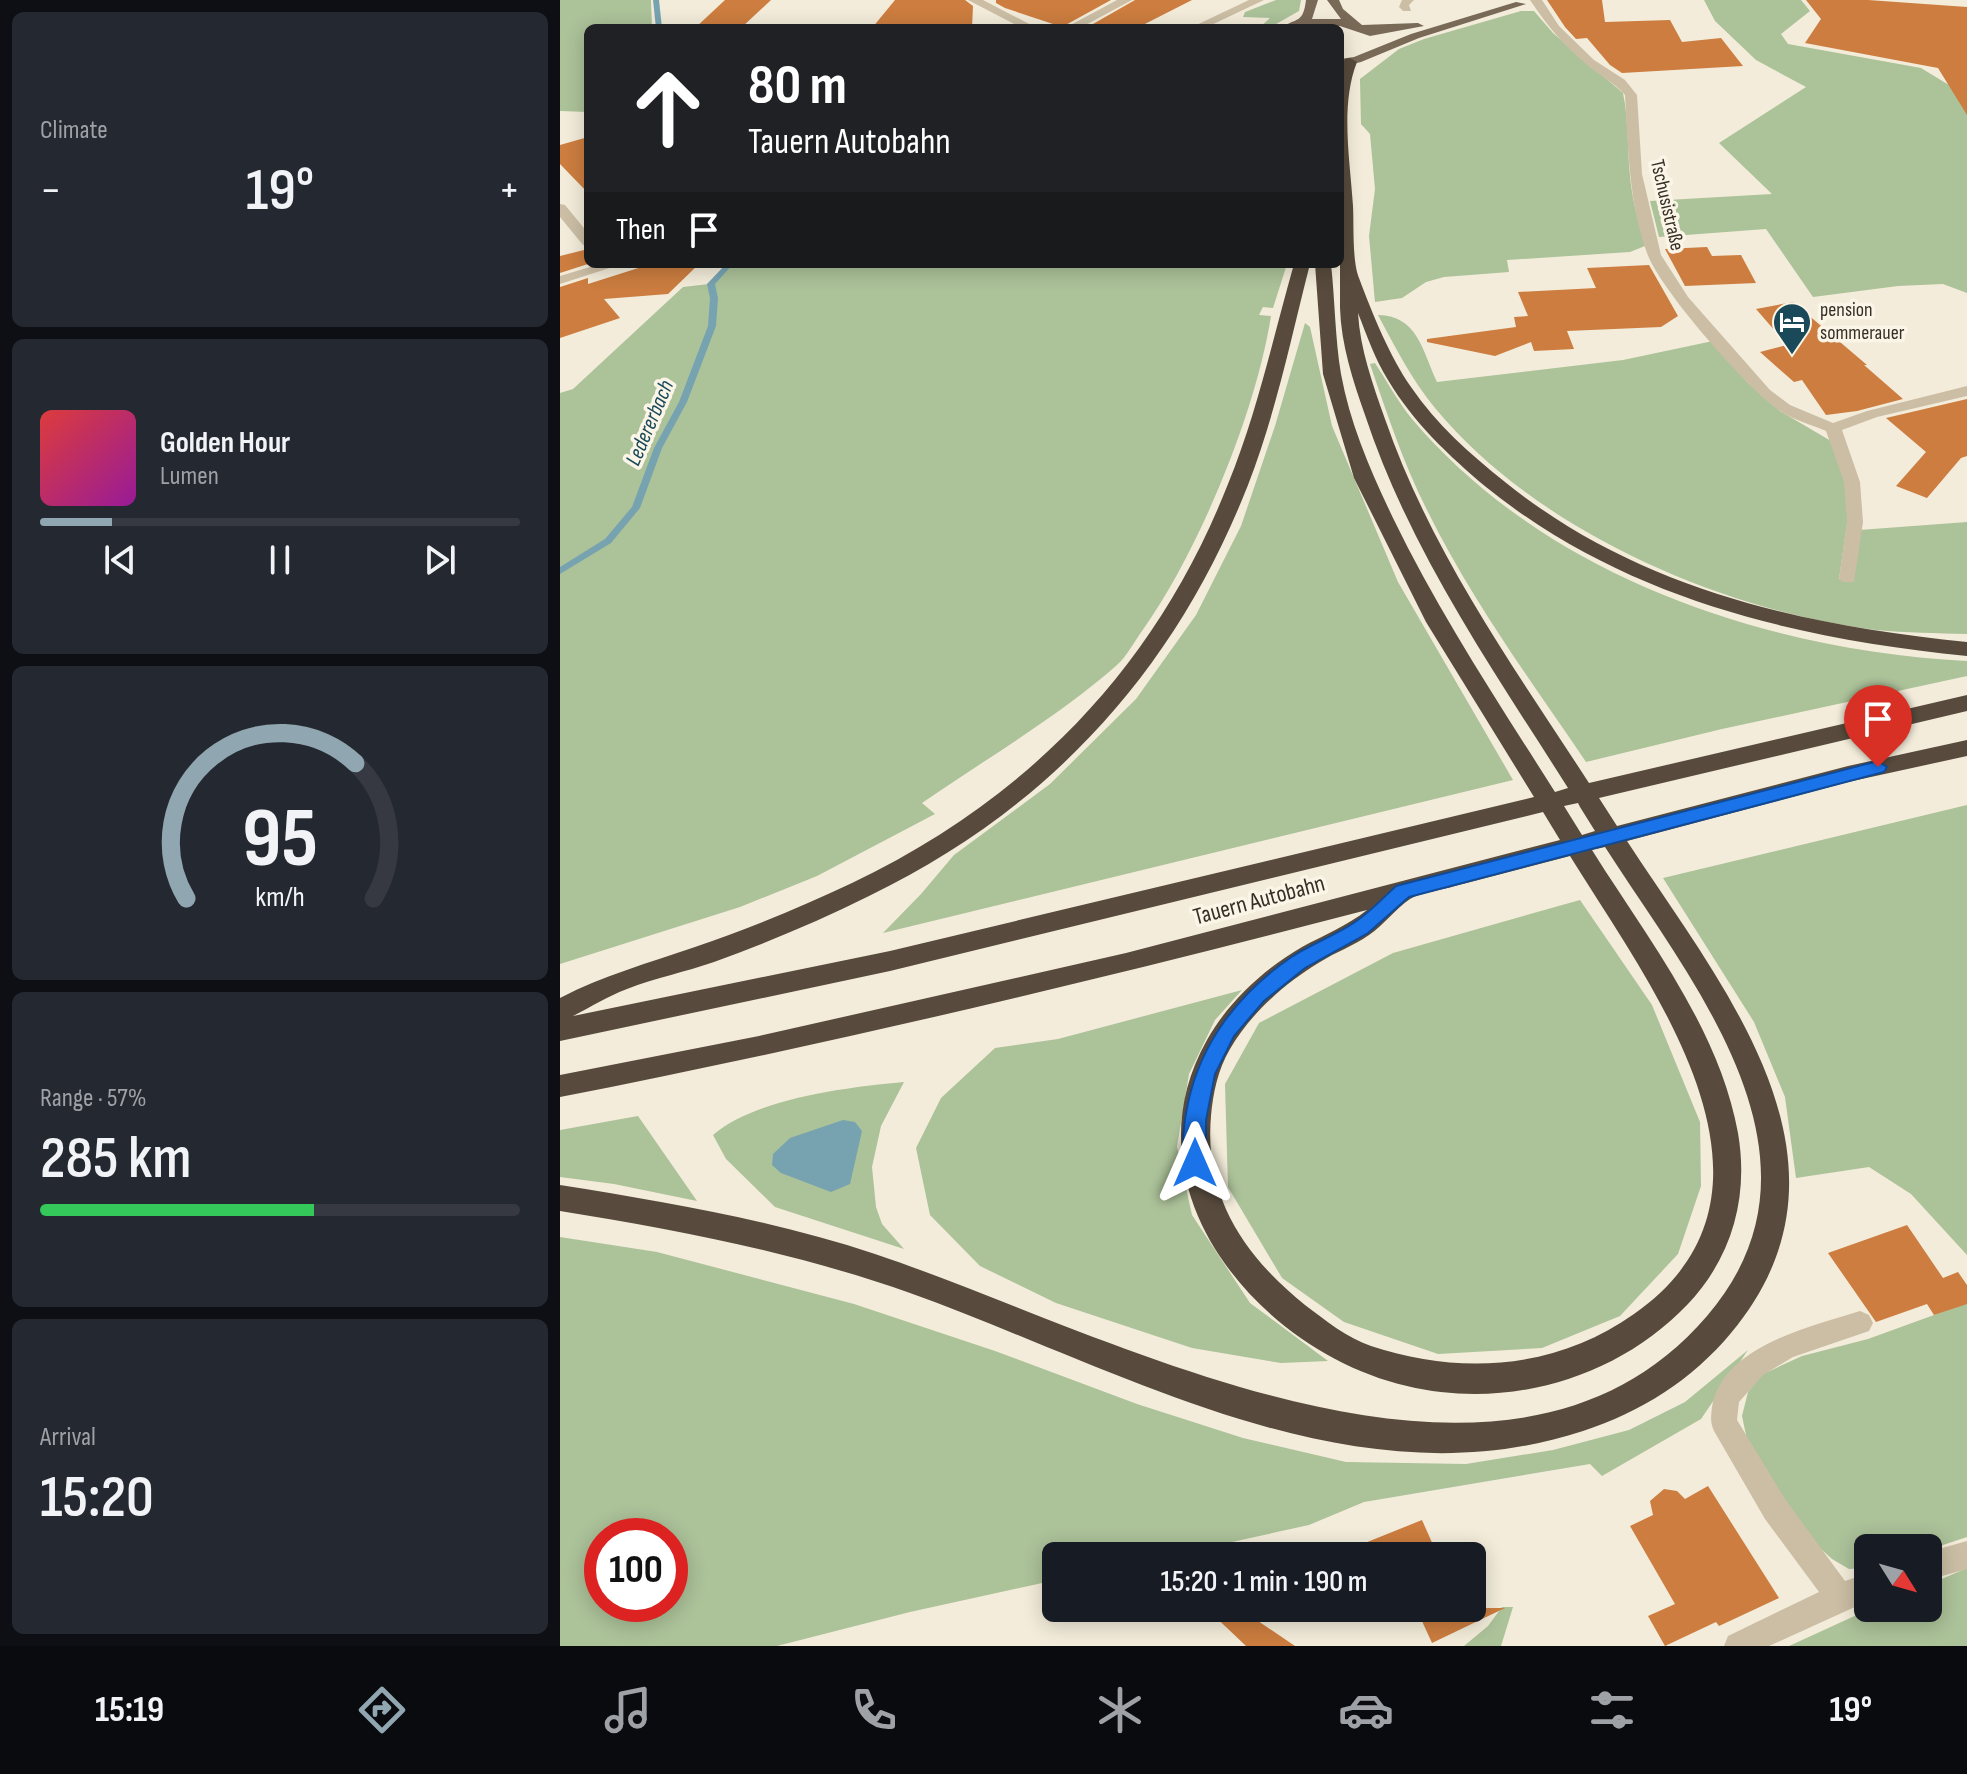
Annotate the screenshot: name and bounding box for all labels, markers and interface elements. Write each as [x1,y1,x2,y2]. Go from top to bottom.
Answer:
text: 80 m [748,53,847,120]
icon: ahead [616,56,720,160]
text: Climate [40,115,108,146]
text: Tauern Autobahn [748,121,951,164]
text: 19° [246,155,314,227]
street label: Tschusistraße [1645,157,1689,253]
text: − [40,164,62,217]
text: + [498,164,520,217]
icon: arrive [682,208,726,252]
text: Then [616,212,666,248]
place label: pension sommerauer [1820,298,1905,345]
hotel icon: pension sommerauer [1771,301,1813,356]
water label: Ledererbach [620,376,680,470]
text: Golden Hour [160,425,290,461]
text: Lumen [160,461,219,492]
icon: previous [98,538,142,582]
icon: pause [258,538,302,582]
icon: next [418,538,462,582]
pin [1844,685,1912,767]
icon: arrive [1856,697,1900,741]
text: 95 [242,790,318,890]
street label: Tauern Autobahn [1190,869,1328,931]
text: km/h [255,880,305,915]
text: Range · 57% [40,1083,147,1114]
position arrow [1153,1121,1237,1205]
text: 285 km [40,1123,191,1195]
text: Arrival [40,1422,96,1453]
text: 15:20 [40,1462,154,1534]
speed limit sign: 100 [584,1518,688,1622]
north arrow [1854,1534,1942,1622]
map controls [1854,1534,1942,1622]
text: 15:20 · 1 min · 190 m [1161,1564,1367,1600]
icon: directions [354,1682,410,1738]
icon: music [600,1682,656,1738]
icon: phone [846,1682,902,1738]
icon: climate [1092,1682,1148,1738]
icon: car [1338,1682,1394,1738]
icon: filters [1584,1682,1640,1738]
text: 15:19 [95,1689,164,1732]
text: 19° [1830,1689,1872,1732]

